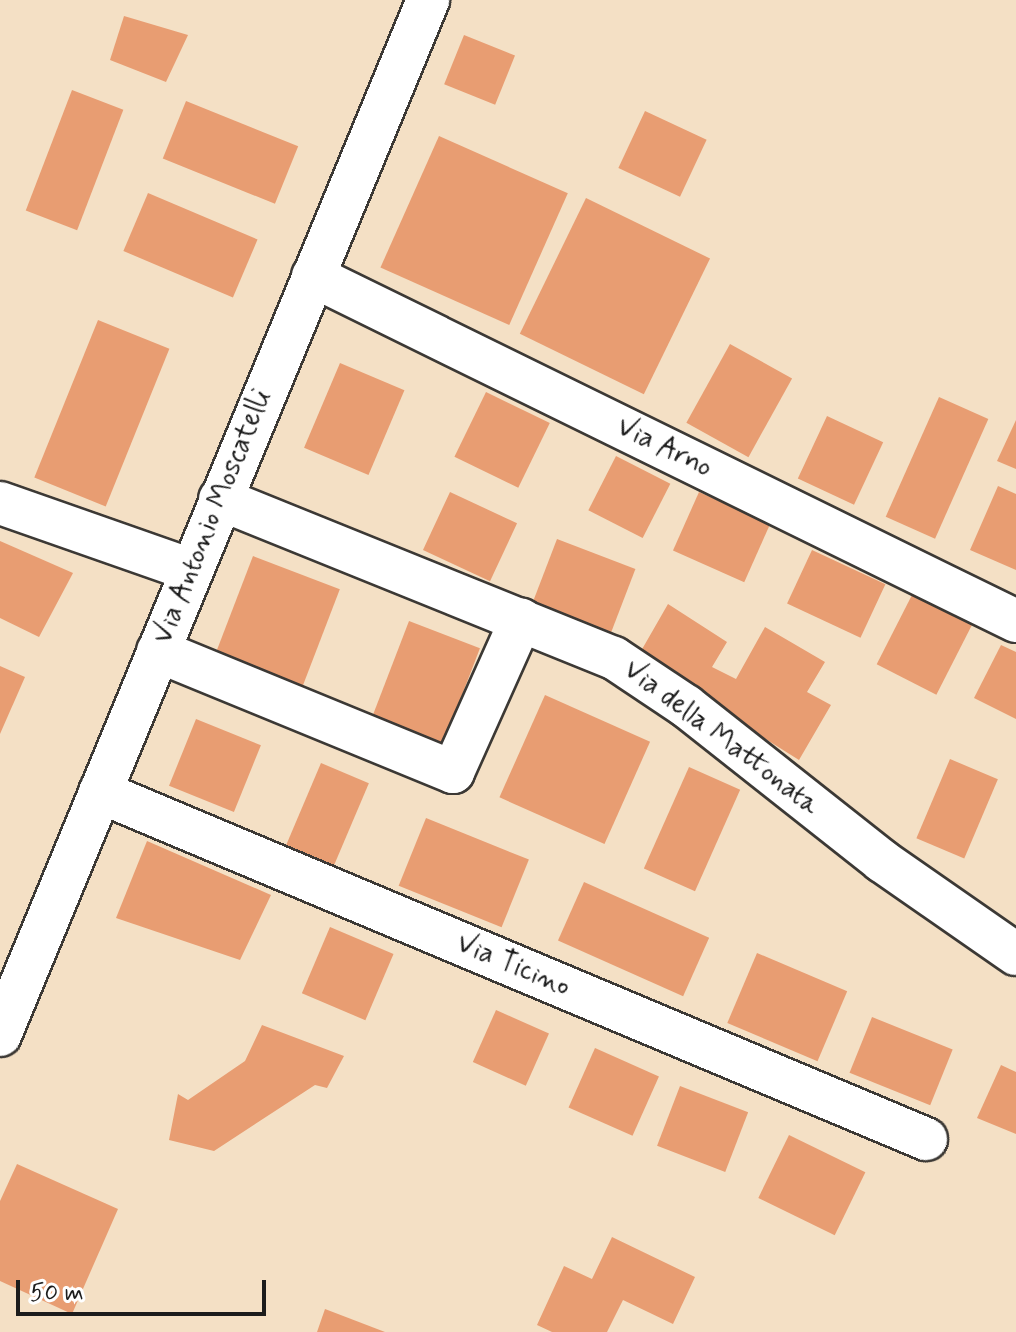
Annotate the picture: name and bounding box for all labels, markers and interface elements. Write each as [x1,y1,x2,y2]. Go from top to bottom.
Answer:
street label: Via Antonio Moscatelli [147,385,279,649]
street label: Via Arno [611,411,717,485]
street label: Via della Mattonata [616,653,826,823]
street label: Via Ticino [453,928,573,1004]
scale bar [20,1264,270,1314]
text: 50 m [30,1278,84,1309]

